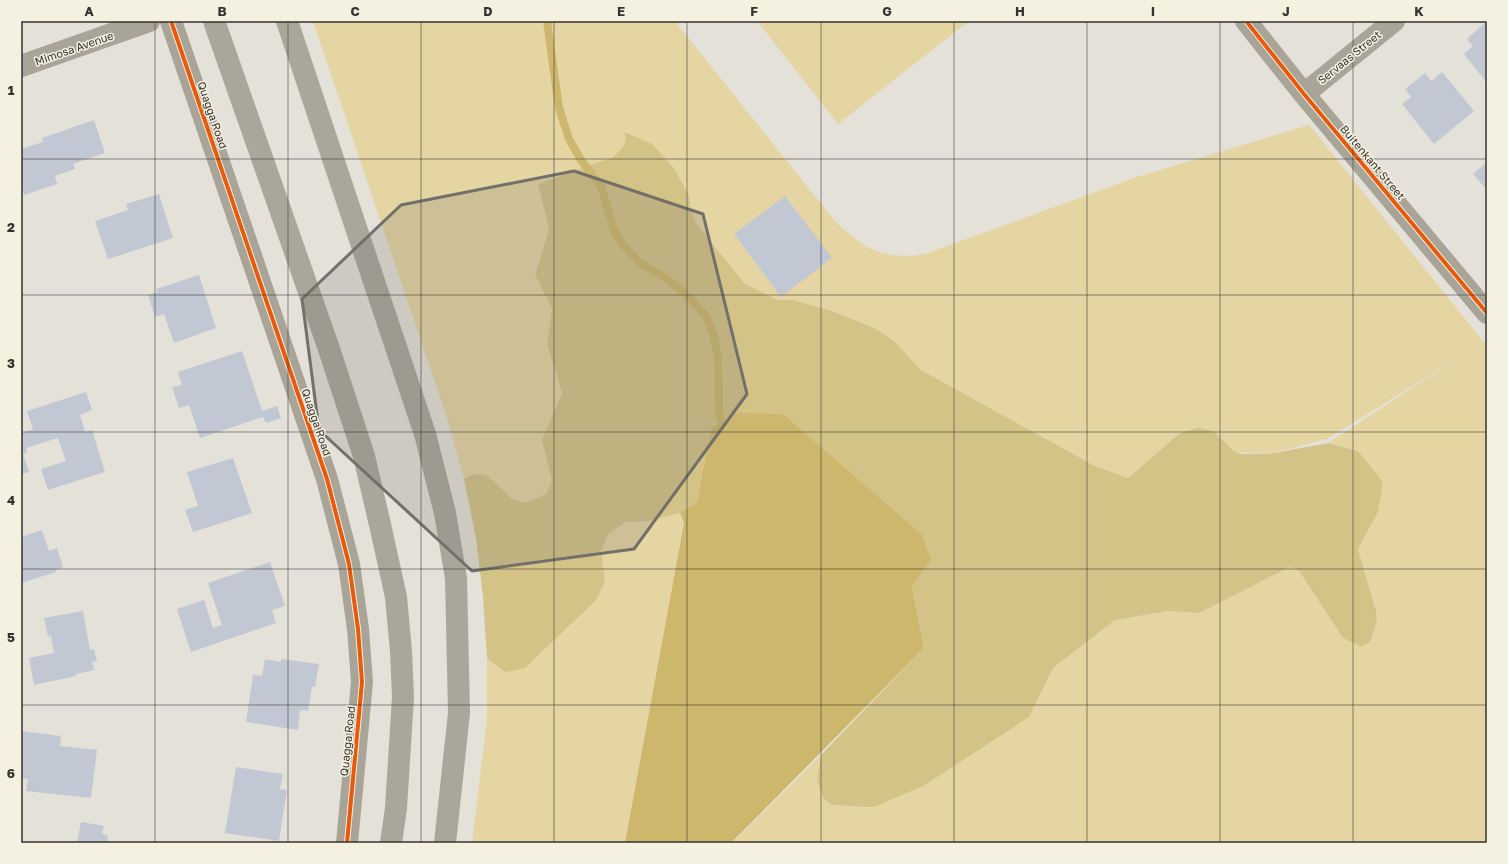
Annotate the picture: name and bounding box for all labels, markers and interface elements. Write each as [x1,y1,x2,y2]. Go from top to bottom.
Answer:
text: A [84,3,94,19]
text: B [217,3,227,19]
text: C [350,3,360,19]
text: D [483,3,493,19]
text: E [617,3,625,19]
text: F [750,3,758,19]
text: G [882,3,892,19]
text: H [1015,3,1025,19]
text: I [1151,3,1155,19]
text: J [1282,3,1290,19]
text: K [1414,3,1424,19]
street label: Mimosa Avenue [33,28,115,68]
street label: Servaas Street [1315,28,1383,86]
street label: Quagga Road [195,80,231,150]
text: 1 [8,82,15,98]
street label: Buitenkant Street [1338,122,1408,202]
text: 2 [7,219,15,235]
text: 3 [7,355,15,371]
street label: Quagga Road [299,387,335,457]
text: 4 [7,492,15,508]
text: 5 [7,629,15,645]
street label: Quagga Road [337,705,357,777]
text: 6 [7,765,15,781]

